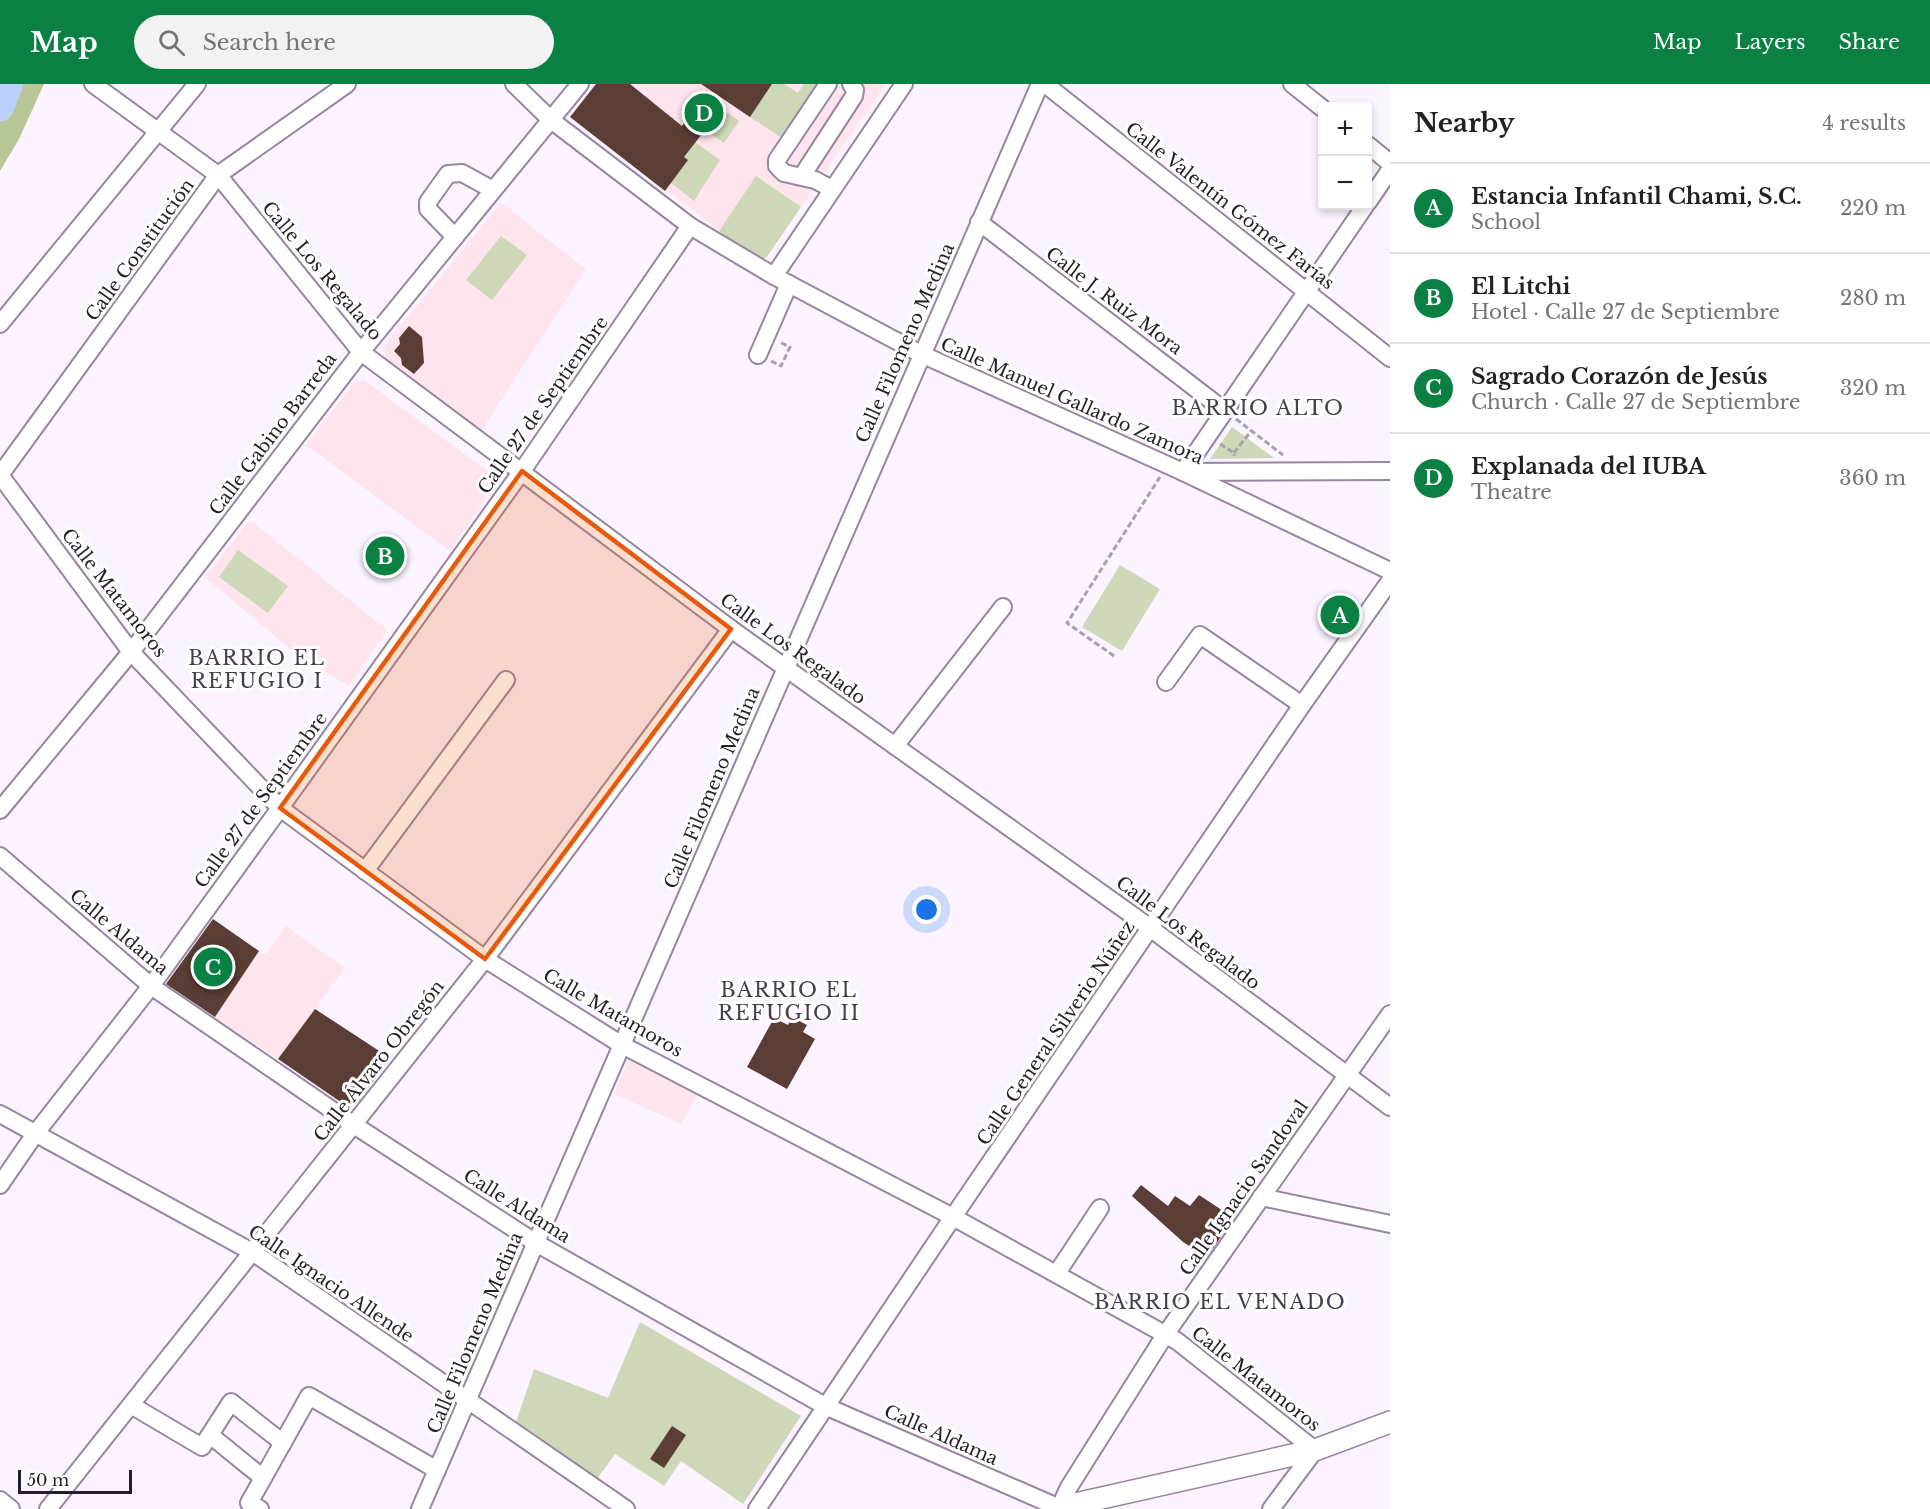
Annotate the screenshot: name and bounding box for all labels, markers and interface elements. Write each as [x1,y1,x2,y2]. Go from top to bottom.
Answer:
search box [134,15,554,69]
text: Map [30,25,98,60]
icon: search [155,26,188,59]
text: Search here [203,29,336,56]
text: Map [1653,29,1702,55]
text: Layers [1735,29,1806,55]
text: Share [1839,29,1900,55]
pin: D [684,90,724,135]
map controls [1318,102,1372,210]
button: + [1318,102,1372,156]
text: Nearby [1414,107,1515,139]
text: 4 results [1822,111,1906,135]
street label: Calle Valentín Gómez Farías [1121,118,1339,294]
button: − [1318,156,1372,210]
street label: Calle Constitución [81,175,199,325]
text: Estancia Infantil Chami, S.C. [1471,183,1802,210]
text: A [1425,196,1442,220]
text: 220 m [1840,196,1906,220]
street label: Calle Los Regalado [257,197,387,345]
text: School [1471,210,1541,234]
street label: Calle Filomeno Medina [851,240,959,446]
street label: Calle J. Ruiz Mora [1041,242,1187,360]
text: El Litchi [1471,273,1570,300]
text: B [1426,286,1441,310]
text: 280 m [1840,286,1906,310]
text: Hotel · Calle 27 de Septiembre [1471,300,1780,324]
street label: Calle 27 de Septiembre [473,312,613,498]
street label: Calle Manuel Gallardo Zamora [937,333,1207,469]
street label: Calle Gabino Barreda [205,348,341,520]
text: Sagrado Corazón de Jesús [1471,363,1767,390]
text: C [1425,376,1442,400]
text: 320 m [1840,376,1906,400]
text: Church · Calle 27 de Septiembre [1471,390,1800,414]
district label: BARRIO ALTO [1171,396,1345,420]
text: Explanada del IUBA [1471,453,1706,480]
text: D [1424,466,1443,490]
text: 360 m [1839,466,1906,490]
text: Theatre [1471,480,1552,504]
street label: Calle Matamoros [57,524,171,662]
pin: B [366,534,404,578]
street label: Calle Los Regalado [716,589,870,709]
pin: A [1320,592,1360,638]
district label: BARRIO EL REFUGIO I [188,646,326,693]
street label: Calle Filomeno Medina [660,684,764,892]
street label: Calle 27 de Septiembre [190,708,332,892]
street label: Calle Los Regalado [1112,872,1264,994]
street label: Calle Aldama [65,884,173,980]
your location [912,895,941,924]
street label: Calle General Silverio Núñez [972,916,1140,1150]
pin: C [194,944,232,990]
street label: Calle Matamoros [539,964,687,1062]
street label: Calle Álvaro Obregón [308,975,449,1146]
district label: BARRIO EL REFUGIO II [718,978,860,1025]
street label: Calle Ignacio Sandoval [1175,1096,1313,1280]
street label: Calle Aldama [459,1164,575,1248]
street label: Calle Ignacio Allende [244,1220,418,1348]
street label: Calle Filomeno Medina [423,1229,527,1437]
district label: BARRIO EL VENADO [1094,1290,1346,1314]
street label: Calle Matamoros [1187,1322,1325,1436]
street label: Calle Aldama [881,1400,1001,1470]
scale bar [18,1467,132,1494]
text: 50 m [27,1470,69,1490]

